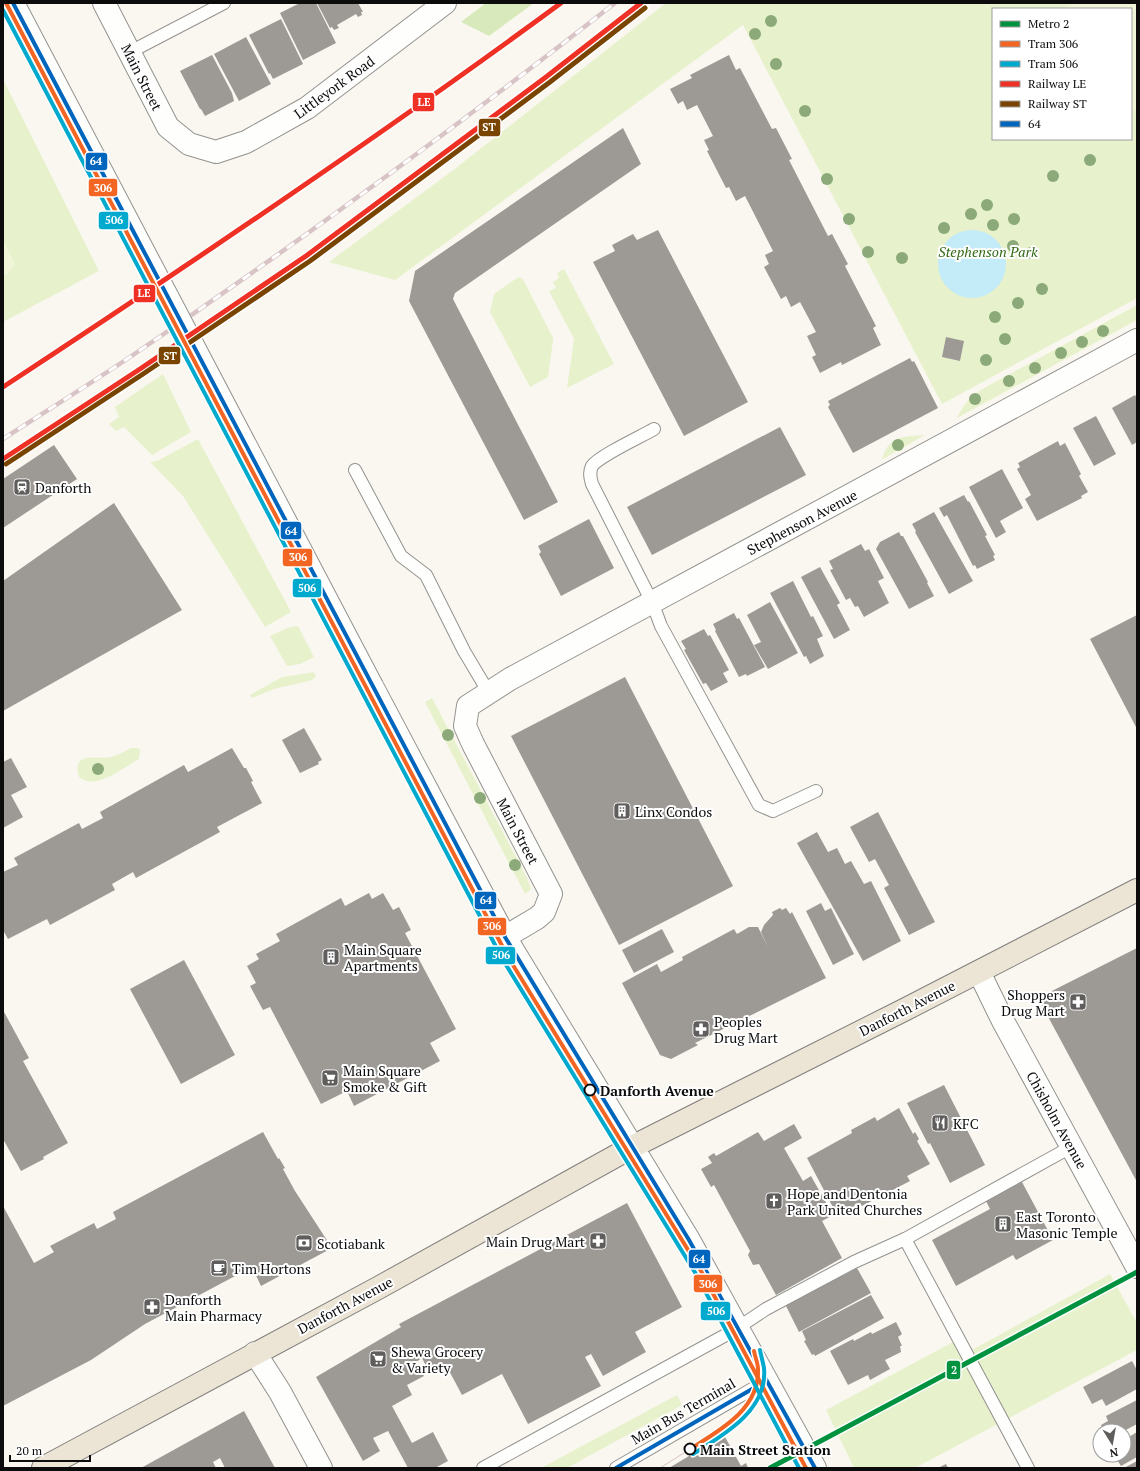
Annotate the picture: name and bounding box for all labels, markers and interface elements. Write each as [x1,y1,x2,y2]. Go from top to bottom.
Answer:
legend [992,8,1132,140]
text: Metro 2 [1028,16,1069,31]
text: Tram 306 [1028,36,1079,51]
street label: Main Street [117,40,167,114]
street label: Littleyork Road [290,51,378,123]
text: Tram 506 [1028,56,1079,71]
text: Railway LE [1028,76,1086,91]
line badge: LE [412,92,435,112]
text: LE [417,95,431,109]
text: Railway ST [1028,96,1087,111]
text: 64 [1028,116,1041,131]
line badge: ST [478,118,501,137]
text: ST [482,120,496,134]
line badge: 64 [85,152,108,171]
text: 64 [90,154,103,168]
line badge: 306 [88,178,118,197]
text: 306 [94,181,112,195]
line badge: 506 [98,211,129,230]
text: 506 [105,213,123,227]
park label: Stephenson Park [938,242,1038,261]
line badge: LE [133,284,156,303]
text: LE [137,286,151,300]
line badge: ST [158,346,181,365]
text: ST [163,349,177,363]
station icon: Danforth [12,477,32,497]
place label: Danforth [35,478,91,497]
street label: Stephenson Avenue [744,485,860,559]
line badge: 64 [280,521,302,540]
text: 64 [285,524,298,538]
line badge: 306 [282,548,313,567]
text: 306 [289,550,307,564]
line badge: 506 [292,578,322,598]
text: 506 [298,581,316,595]
street label: Main Street [493,795,544,868]
building icon: Linx Condos [612,801,632,821]
place label: Linx Condos [635,802,712,821]
line badge: 64 [474,891,497,910]
text: 64 [480,893,493,907]
line badge: 306 [477,917,507,936]
text: 306 [483,919,501,933]
place label: Main Square Apartments [344,940,422,975]
line badge: 506 [485,946,516,965]
building icon: Main Square Apartments [321,947,341,967]
text: 506 [492,948,510,962]
street label: Danforth Avenue [856,976,958,1040]
place label: Shoppers Drug Mart [1001,985,1066,1020]
pharmacy icon: Shoppers Drug Mart [1068,992,1088,1012]
place label: Peoples Drug Mart [714,1012,779,1047]
pharmacy icon: Peoples Drug Mart [691,1019,711,1039]
place label: Main Square Smoke & Gift [343,1061,428,1096]
supermarket icon: Main Square Smoke & Gift [320,1068,340,1088]
street label: Chisholm Avenue [1022,1068,1092,1172]
place label: Danforth Avenue [600,1081,714,1100]
marker: Danforth Avenue [583,1083,597,1097]
restaurant icon: KFC [930,1113,950,1133]
place label: KFC [953,1114,979,1133]
place label: Hope and Dentonia Park United Churches [787,1184,922,1219]
church icon: Hope and Dentonia Park United Churches [764,1191,784,1211]
place label: East Toronto Masonic Temple [1016,1207,1118,1242]
building icon: East Toronto Masonic Temple [993,1214,1013,1234]
pharmacy icon: Main Drug Mart [588,1231,608,1251]
place label: Main Drug Mart [486,1232,586,1251]
bank icon: Scotiabank [294,1233,314,1253]
place label: Scotiabank [317,1234,386,1253]
line badge: 64 [688,1249,711,1269]
text: 64 [693,1252,706,1266]
cafe icon: Tim Hortons [209,1258,229,1278]
place label: Tim Hortons [232,1259,311,1278]
street label: Danforth Avenue [294,1272,396,1338]
line badge: 306 [693,1274,723,1293]
text: 306 [699,1277,717,1291]
place label: Danforth Main Pharmacy [165,1290,263,1325]
pharmacy icon: Danforth Main Pharmacy [142,1297,162,1317]
line badge: 506 [700,1301,731,1321]
text: 506 [707,1304,725,1318]
place label: Shewa Grocery & Variety [391,1342,484,1377]
supermarket icon: Shewa Grocery & Variety [368,1349,388,1369]
line badge: 2 [946,1360,961,1380]
text: 2 [951,1363,957,1377]
street label: Main Bus Terminal [627,1373,739,1449]
north arrow [1092,1423,1132,1463]
scale bar [10,1437,90,1463]
place label: Main Street Station [700,1440,831,1459]
marker: Main Street Station [683,1442,697,1456]
text: 20 m [16,1443,43,1458]
text: N [1108,1445,1119,1461]

